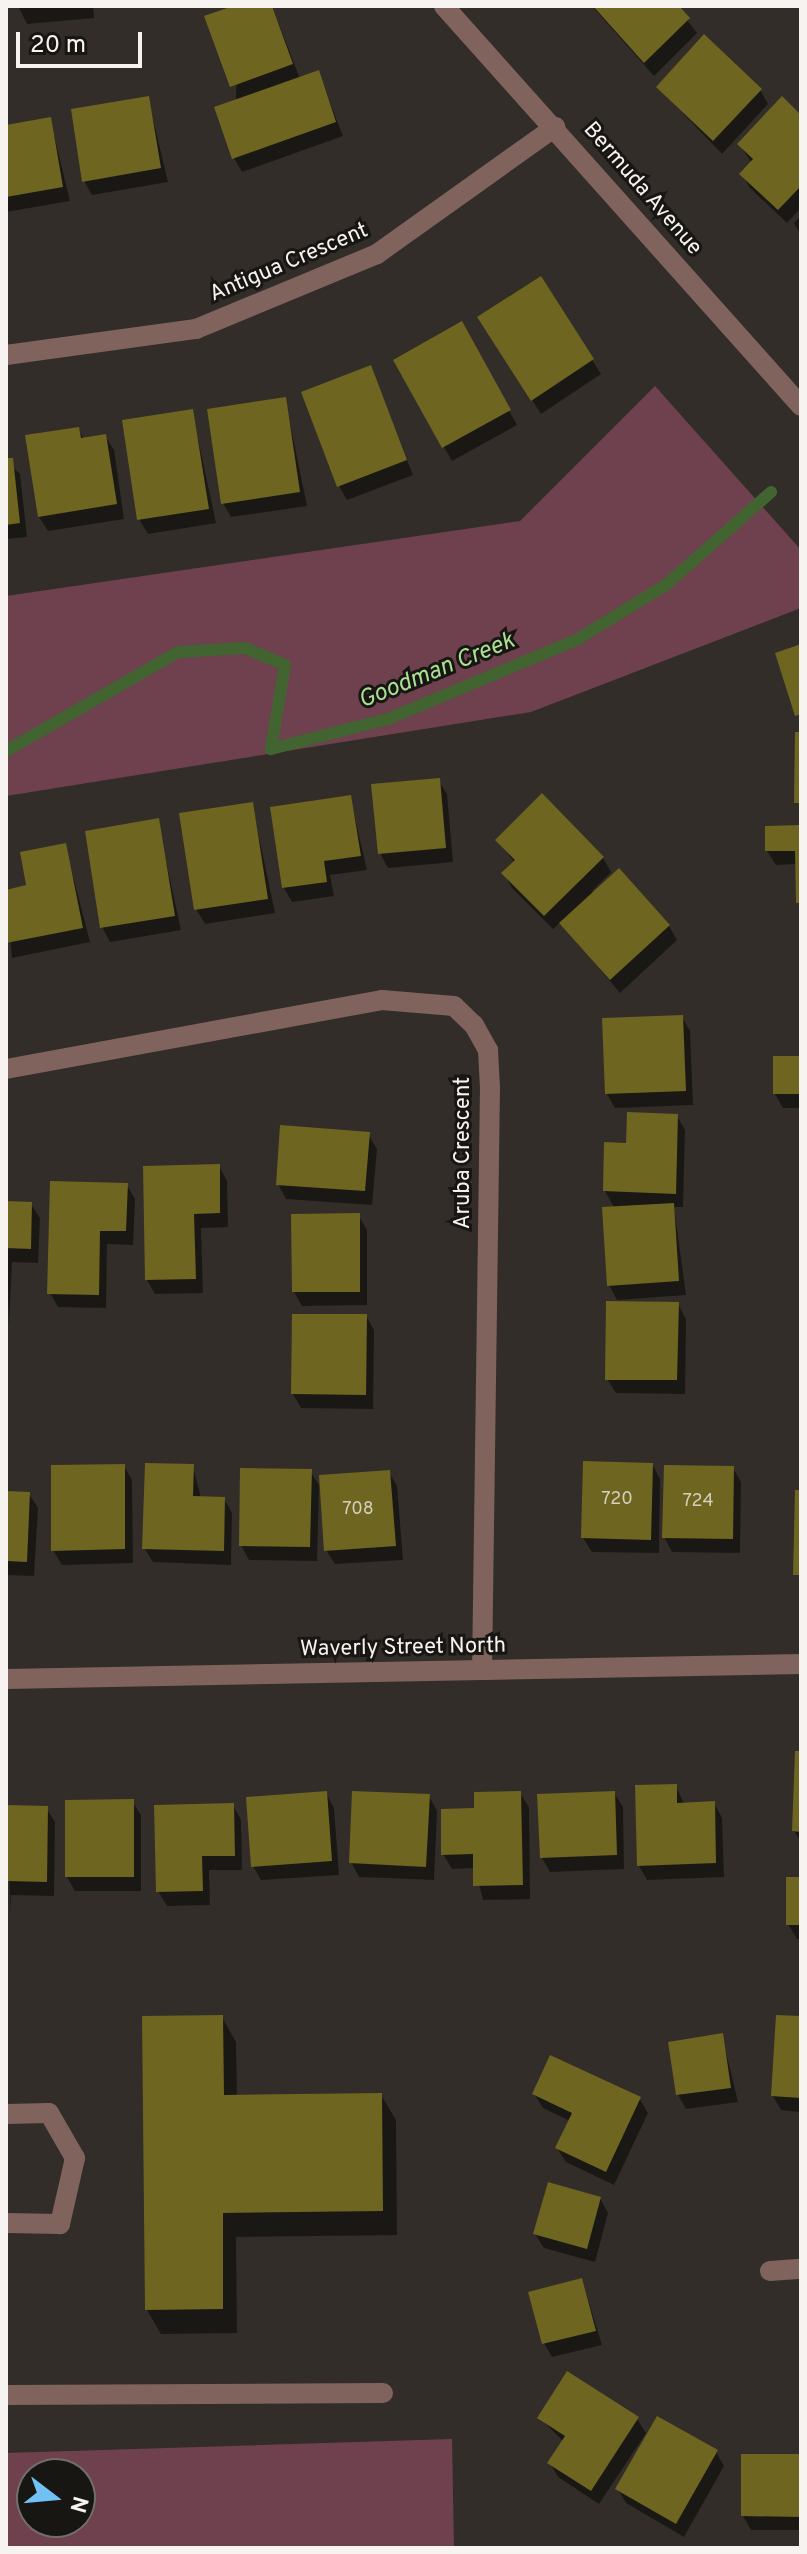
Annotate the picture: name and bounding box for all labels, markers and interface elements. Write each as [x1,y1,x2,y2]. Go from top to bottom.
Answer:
scale bar [20,16,146,66]
text: 20 m [30,31,86,61]
street label: Bermuda Avenue [577,117,707,261]
street label: Antigua Crescent [206,218,372,308]
water label: Goodman Creek [355,628,519,716]
street label: Aruba Crescent [451,1077,477,1229]
house number: 720 [601,1489,633,1511]
house number: 724 [682,1491,714,1513]
house number: 708 [342,1499,374,1521]
street label: Waverly Street North [300,1633,506,1663]
north arrow [16,2458,96,2538]
text: N [62,2493,93,2516]

